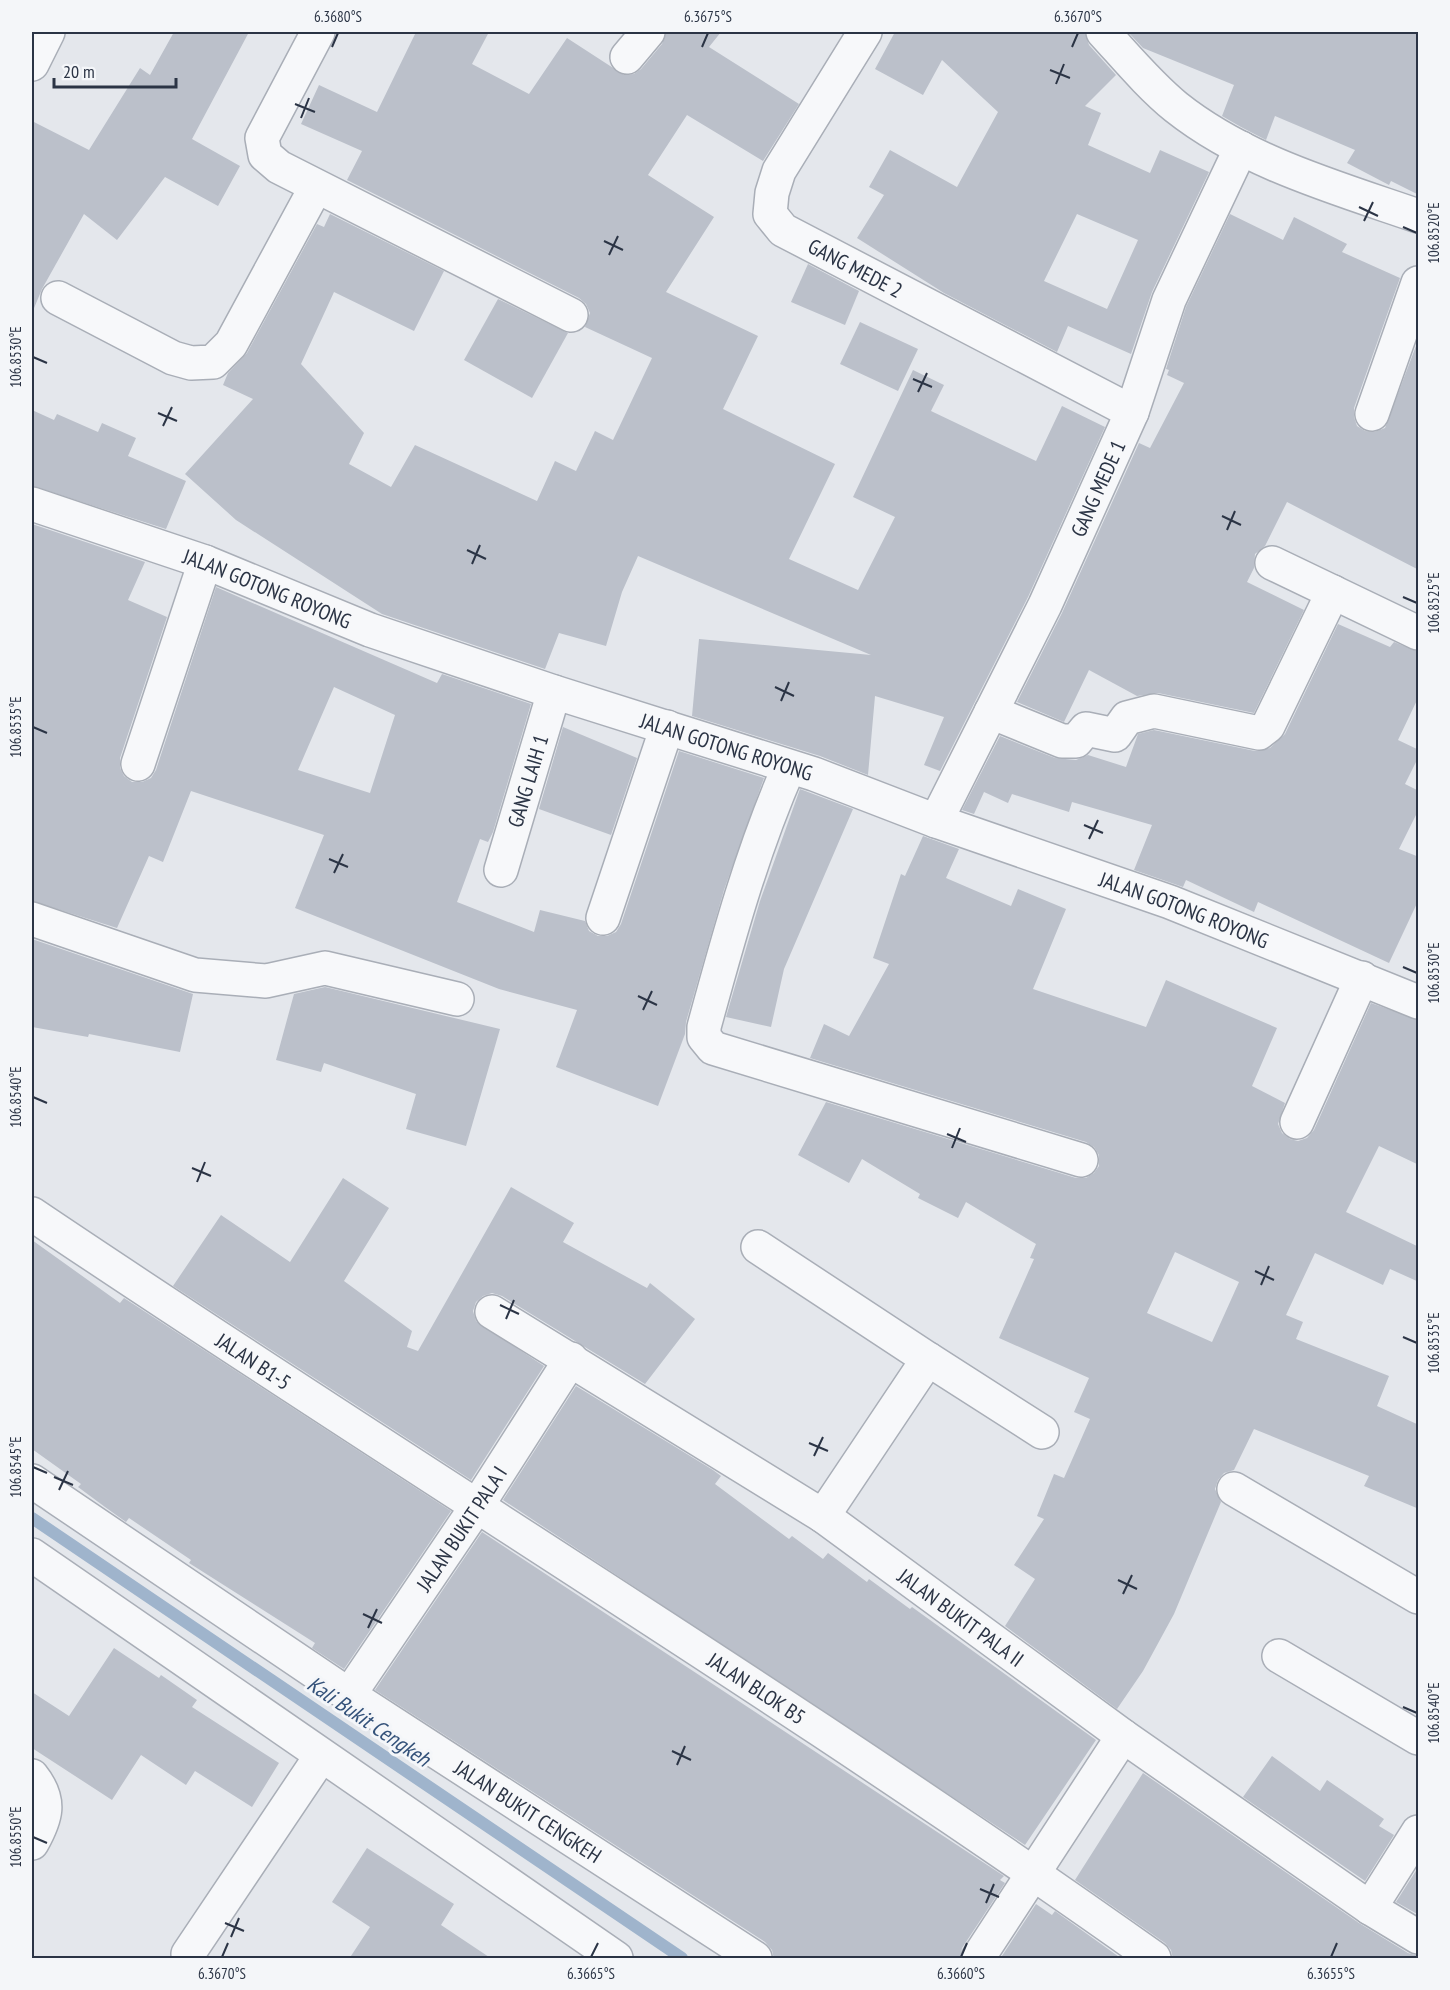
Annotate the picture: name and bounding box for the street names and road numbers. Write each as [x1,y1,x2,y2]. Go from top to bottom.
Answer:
street label: GANG MEDE 2 [804,232,907,304]
street label: GANG MEDE 1 [1064,436,1131,541]
street label: JALAN GOTONG ROYONG [179,542,355,634]
street label: JALAN GOTONG ROYONG [636,706,816,786]
street label: GANG LAIH 1 [501,731,554,830]
street label: JALAN GOTONG ROYONG [1095,865,1273,954]
street label: JALAN B1-5 [210,1326,296,1395]
street label: JALAN BUKIT PALA I [409,1461,513,1597]
street label: JALAN BUKIT PALA II [892,1562,1029,1672]
street label: JALAN BLOK B5 [702,1645,811,1730]
street label: JALAN BUKIT CENGKEH [449,1753,607,1869]

